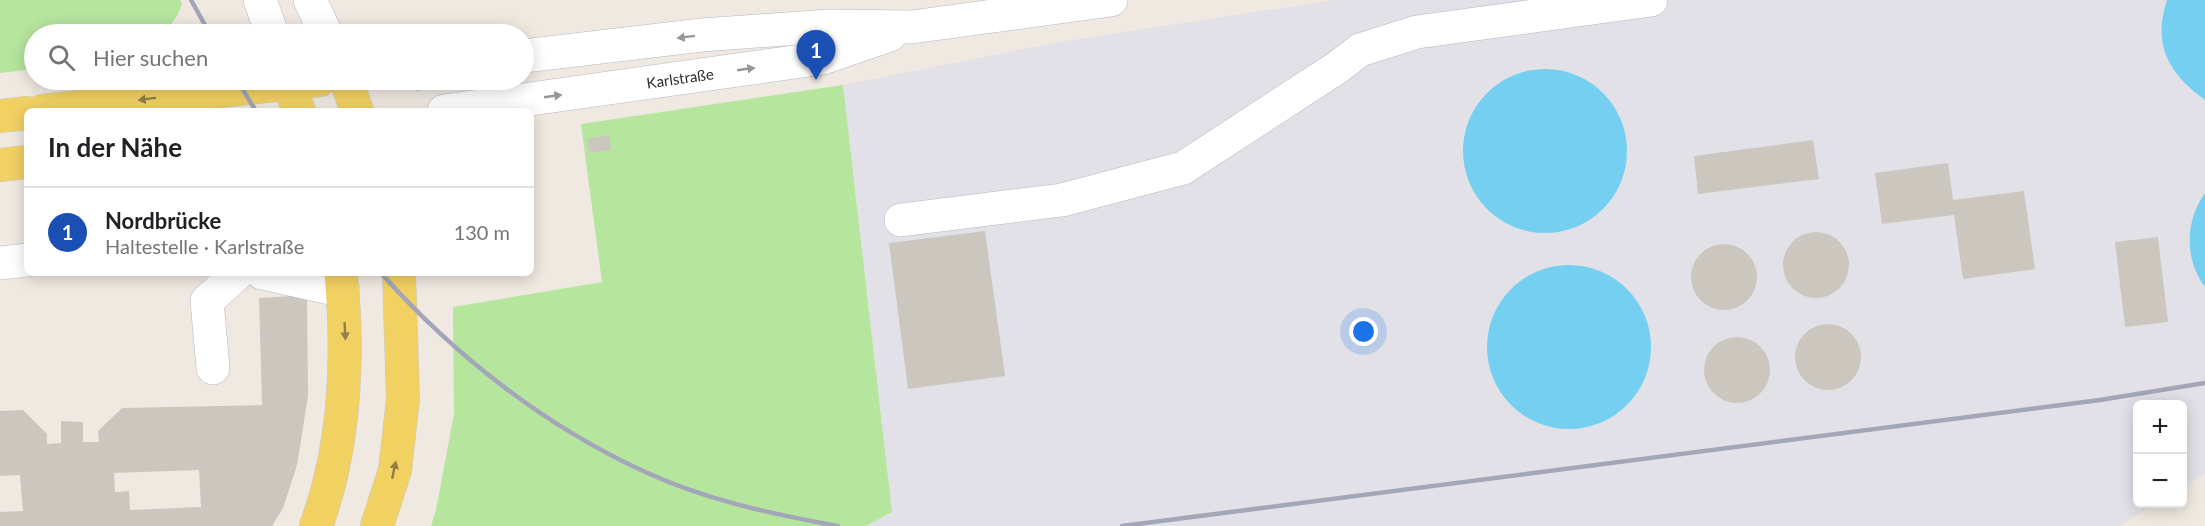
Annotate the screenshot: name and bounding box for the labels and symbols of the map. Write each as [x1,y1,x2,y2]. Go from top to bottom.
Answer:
pin: 1 [796,31,836,80]
one-way arrow [676,33,695,42]
street label: Karlstraße [645,64,715,92]
one-way arrow [737,64,756,73]
one-way arrow [544,91,563,100]
one-way arrow [138,94,157,104]
your location [1349,317,1378,346]
one-way arrow [340,322,349,341]
one-way arrow [390,460,399,479]

